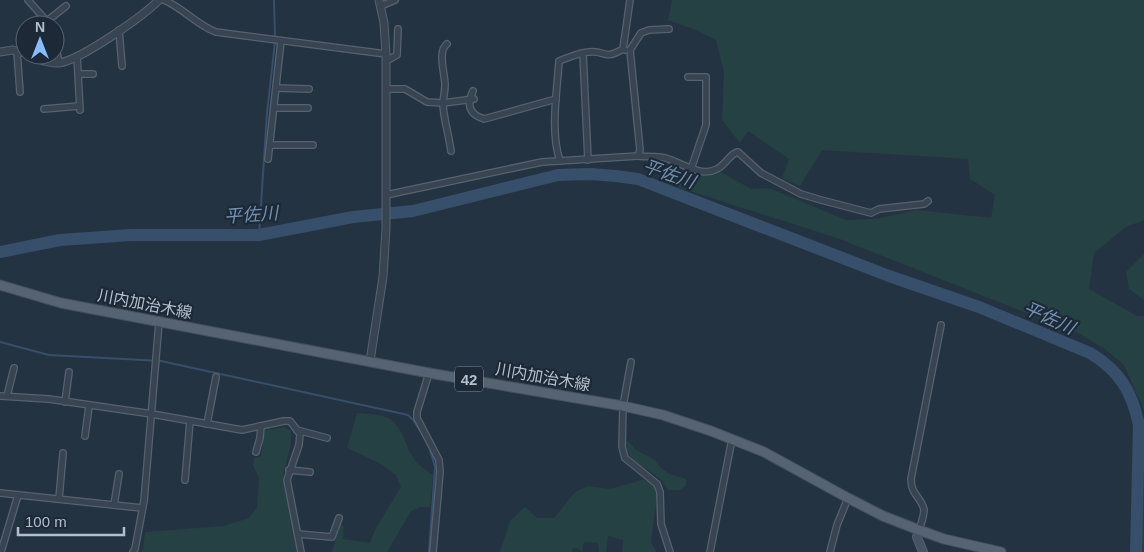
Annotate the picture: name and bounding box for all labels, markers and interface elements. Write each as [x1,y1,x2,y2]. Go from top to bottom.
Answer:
north arrow [15,15,65,65]
text: N [35,19,45,35]
water label: 平佐川 [640,156,700,193]
water label: 平佐川 [223,203,281,227]
street label: 川内加治木線 [96,286,194,322]
water label: 平佐川 [1020,298,1080,339]
street label: 川内加治木線 [494,360,592,394]
road number: 42 [455,366,483,392]
scale bar [18,504,124,536]
text: 100 m [25,513,67,530]

